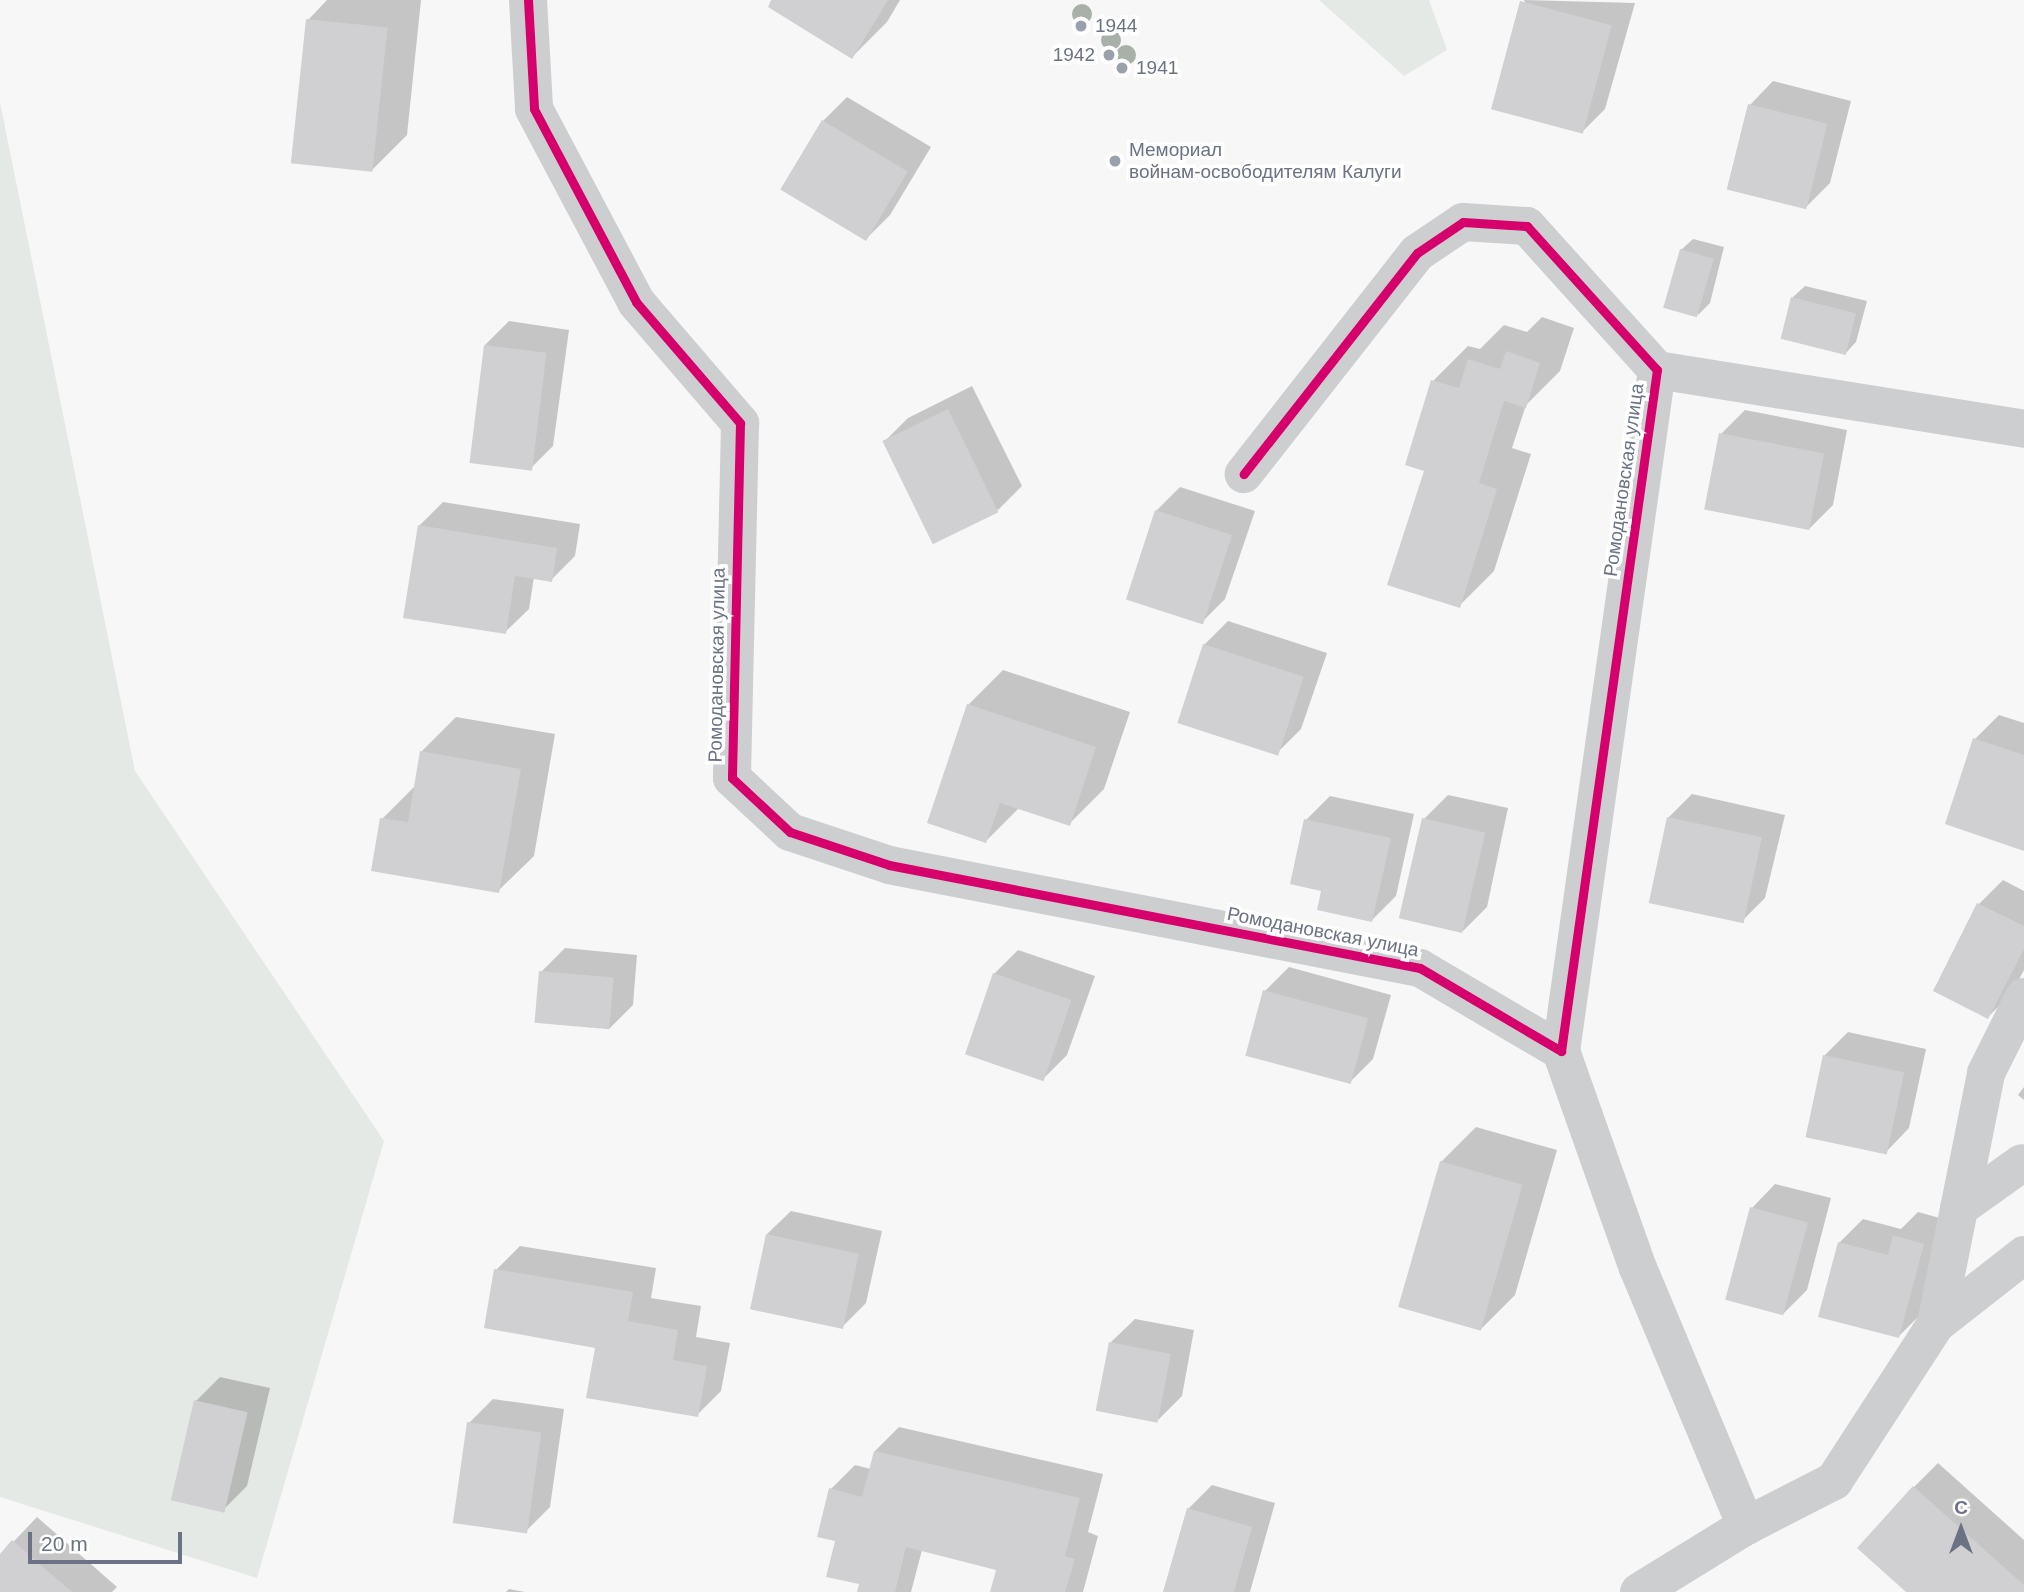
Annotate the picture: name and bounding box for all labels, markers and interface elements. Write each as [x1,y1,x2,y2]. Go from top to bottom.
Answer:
place label: 1944 [1095,15,1137,37]
marker: 1944 [1073,18,1089,34]
place label: 1942 [1053,44,1095,66]
marker: 1942 [1101,47,1117,63]
place label: 1941 [1136,57,1178,79]
marker: 1941 [1114,60,1130,76]
place label: Мемориал войнам-освободителям Калуги [1129,139,1402,183]
marker: Мемориал войнам-освободителям Калуги [1107,153,1123,169]
street label: Ромодановская улица [1599,382,1649,578]
street label: Ромодановская улица [704,567,730,763]
street label: Ромодановская улица [1225,902,1421,962]
north arrow [1926,1494,1996,1564]
text: С [1954,1497,1968,1518]
scale bar [32,1518,186,1562]
text: 20 m [41,1532,88,1555]

